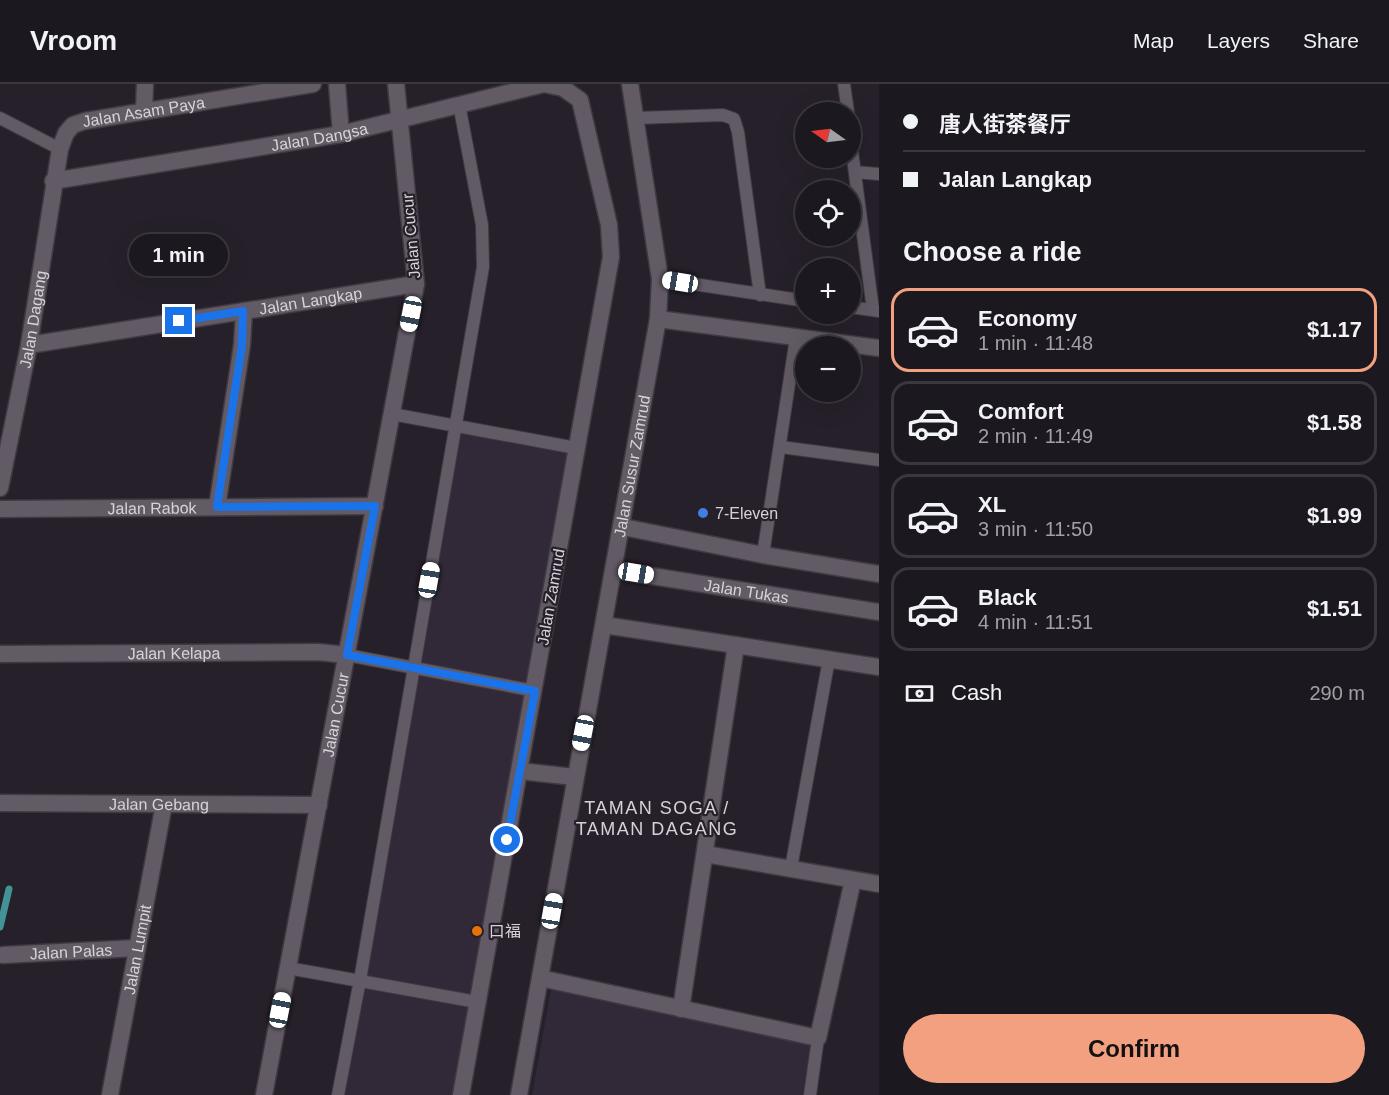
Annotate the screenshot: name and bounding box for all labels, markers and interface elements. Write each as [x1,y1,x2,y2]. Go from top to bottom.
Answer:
text: Vroom [30,25,117,56]
text: Map [1133,29,1174,52]
text: Layers [1207,29,1270,52]
text: Share [1303,29,1359,52]
street label: Jalan Asam Paya [81,93,206,130]
north arrow [795,102,861,168]
map controls [795,102,861,402]
text: 唐人街茶餐厅 [939,112,1071,137]
street label: Jalan Dangsa [270,119,369,154]
text: Jalan Langkap [939,167,1092,192]
button: locate [795,180,861,246]
street label: Jalan Cucur [399,192,423,279]
callout: 1 min [130,234,228,276]
text: Choose a ride [903,237,1082,267]
text: 1 min [152,244,205,266]
button: + [795,258,861,324]
street label: Jalan Dagang [16,269,49,370]
car [661,270,699,294]
street label: Jalan Langkap [258,284,363,317]
car [399,295,423,333]
icon: car [906,303,960,357]
text: Economy [978,306,1077,331]
route end [165,307,192,334]
text: $1.17 [1307,317,1362,342]
text: 1 min · 11:48 [978,332,1093,354]
button: − [795,336,861,402]
street label: Jalan Susur Zamrud [611,394,653,538]
icon: car [906,396,960,450]
text: Comfort [978,399,1064,424]
text: $1.58 [1307,410,1362,435]
text: 2 min · 11:49 [978,425,1093,447]
icon: car [906,489,960,543]
text: XL [978,492,1006,517]
street label: Jalan Rabok [107,499,198,517]
text: $1.99 [1307,503,1362,528]
place label: 7-Eleven [715,505,778,522]
marker: 7-Eleven [696,506,710,520]
text: 3 min · 11:50 [978,518,1093,540]
street label: Jalan Zamrud [534,547,568,647]
car [417,561,441,599]
car [617,561,655,585]
street label: Jalan Tukas [703,576,790,606]
icon: car [906,582,960,636]
text: Black [978,585,1037,610]
text: $1.51 [1307,596,1362,621]
text: 4 min · 11:51 [978,611,1093,633]
street label: Jalan Kelapa [128,644,220,662]
street label: Jalan Cucur [319,670,352,758]
icon: cash [903,677,936,710]
text: Cash [951,680,1002,705]
text: 290 m [1309,682,1365,704]
car [571,714,595,752]
street label: Jalan Gebang [109,795,209,813]
district label: TAMAN SOGA / TAMAN DAGANG [576,798,738,839]
route start [493,826,520,853]
car [540,892,564,930]
street label: Jalan Lumpit [120,903,154,996]
place label: 口福 [489,923,521,940]
marker: 口福 [470,924,484,938]
street label: Jalan Palas [29,941,113,962]
car [268,991,292,1029]
button: Confirm [903,1014,1365,1083]

